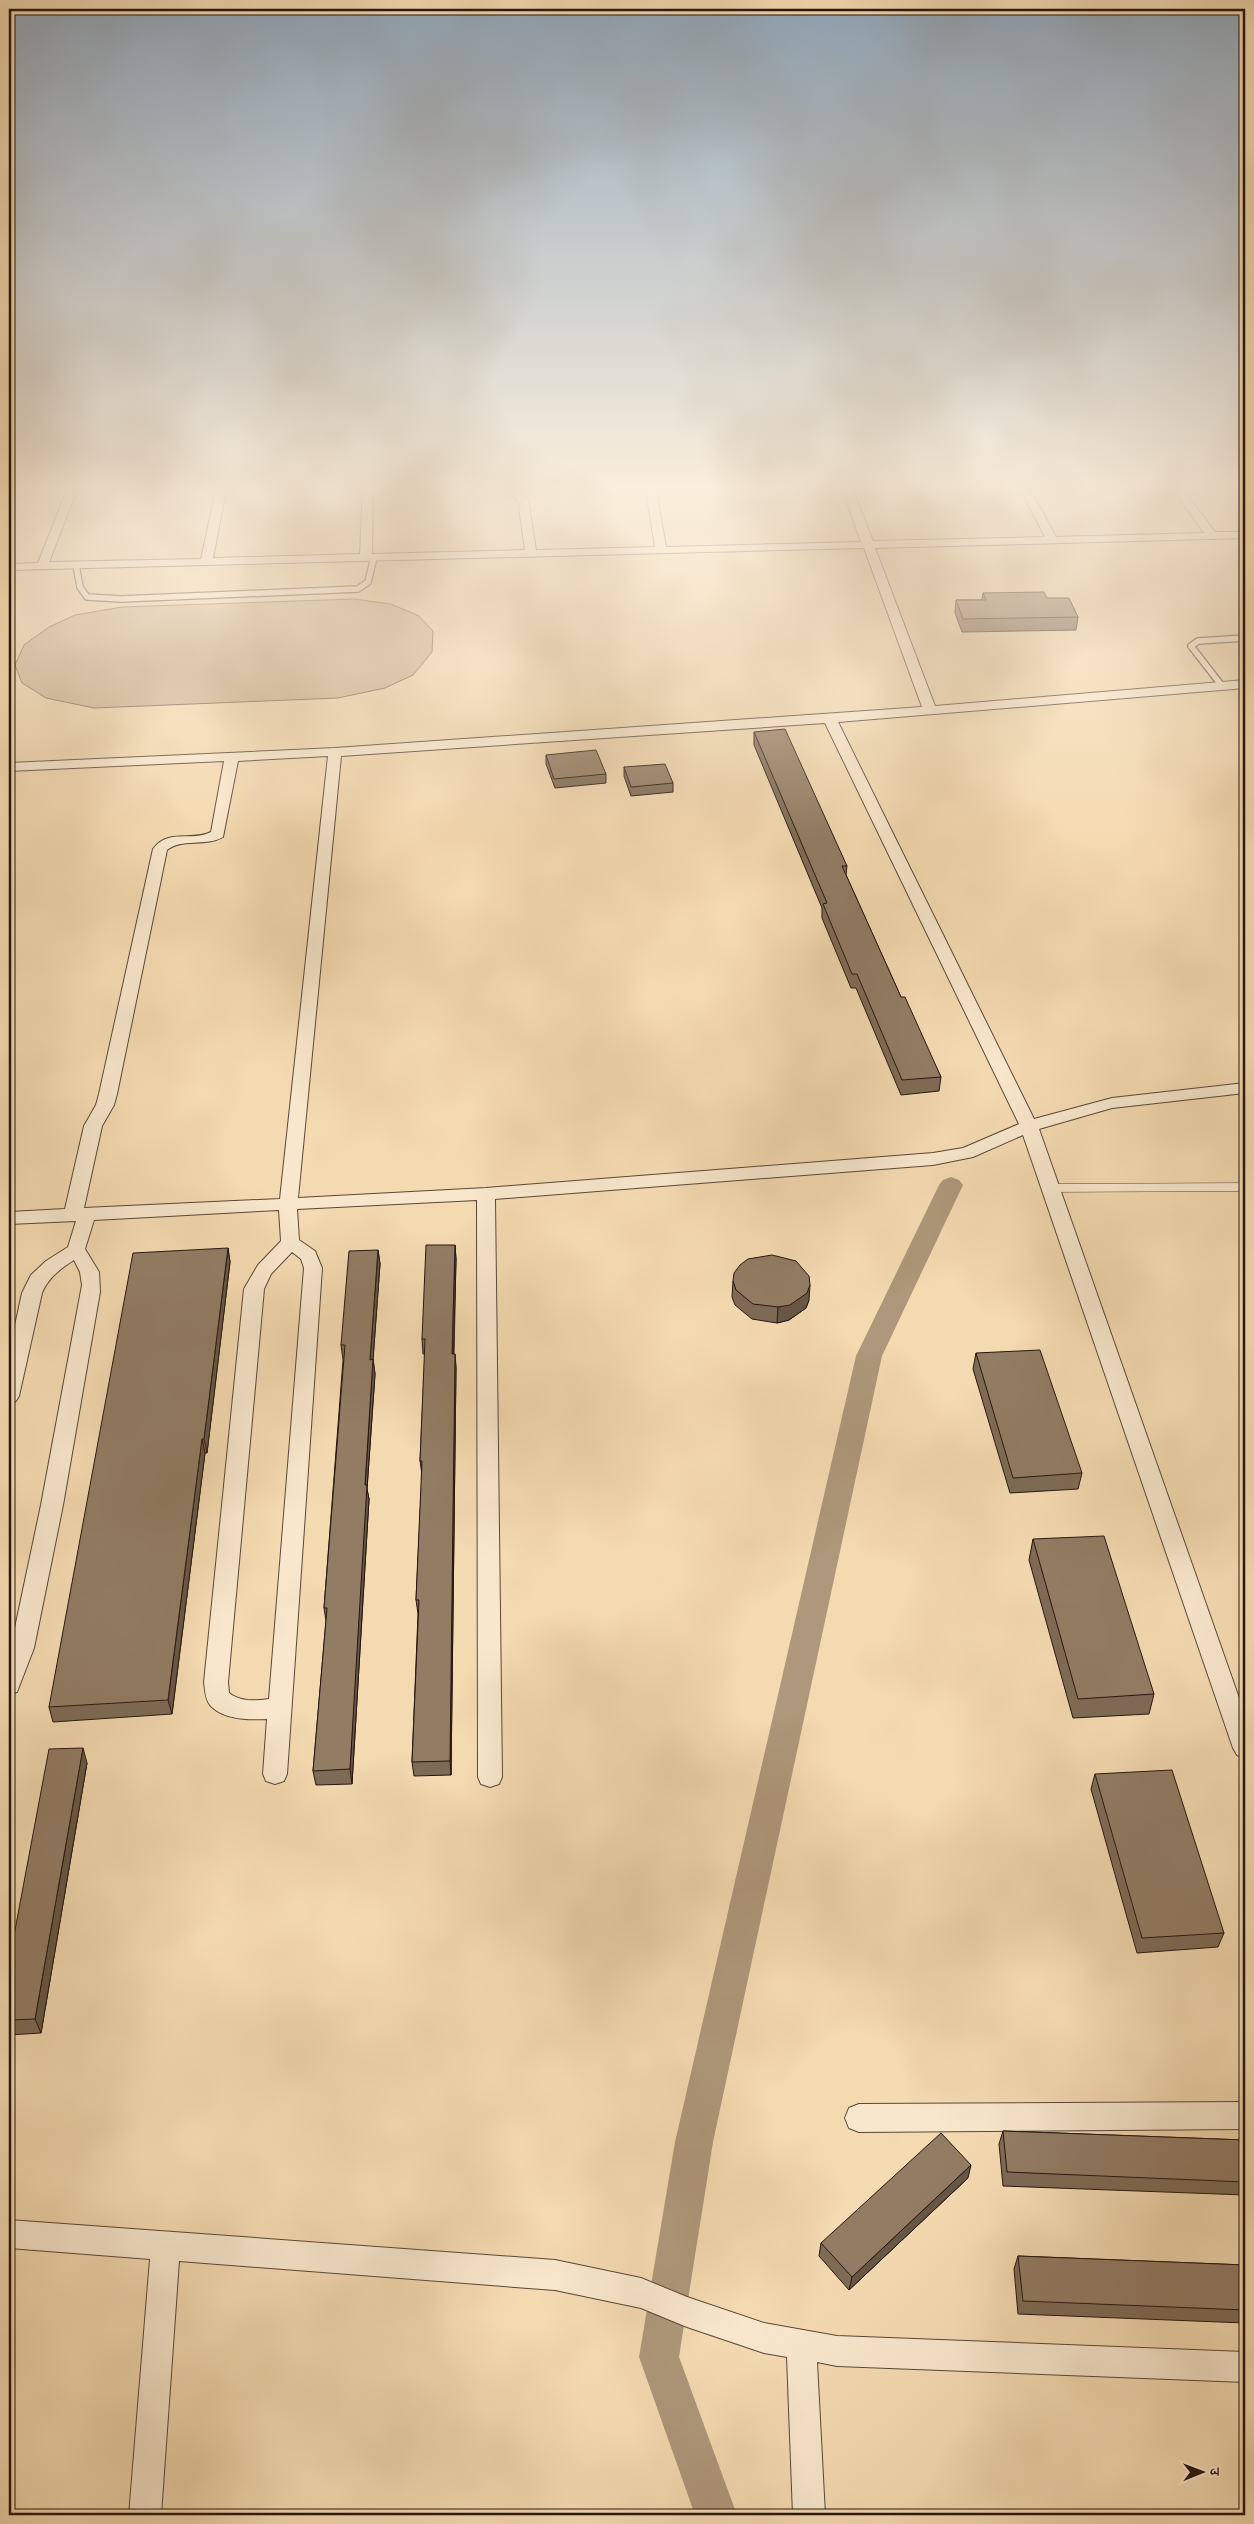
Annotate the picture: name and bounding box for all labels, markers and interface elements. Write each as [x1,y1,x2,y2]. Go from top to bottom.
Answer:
north arrow [1176,2446,1226,2496]
text: उ [1205,2467,1225,2476]

